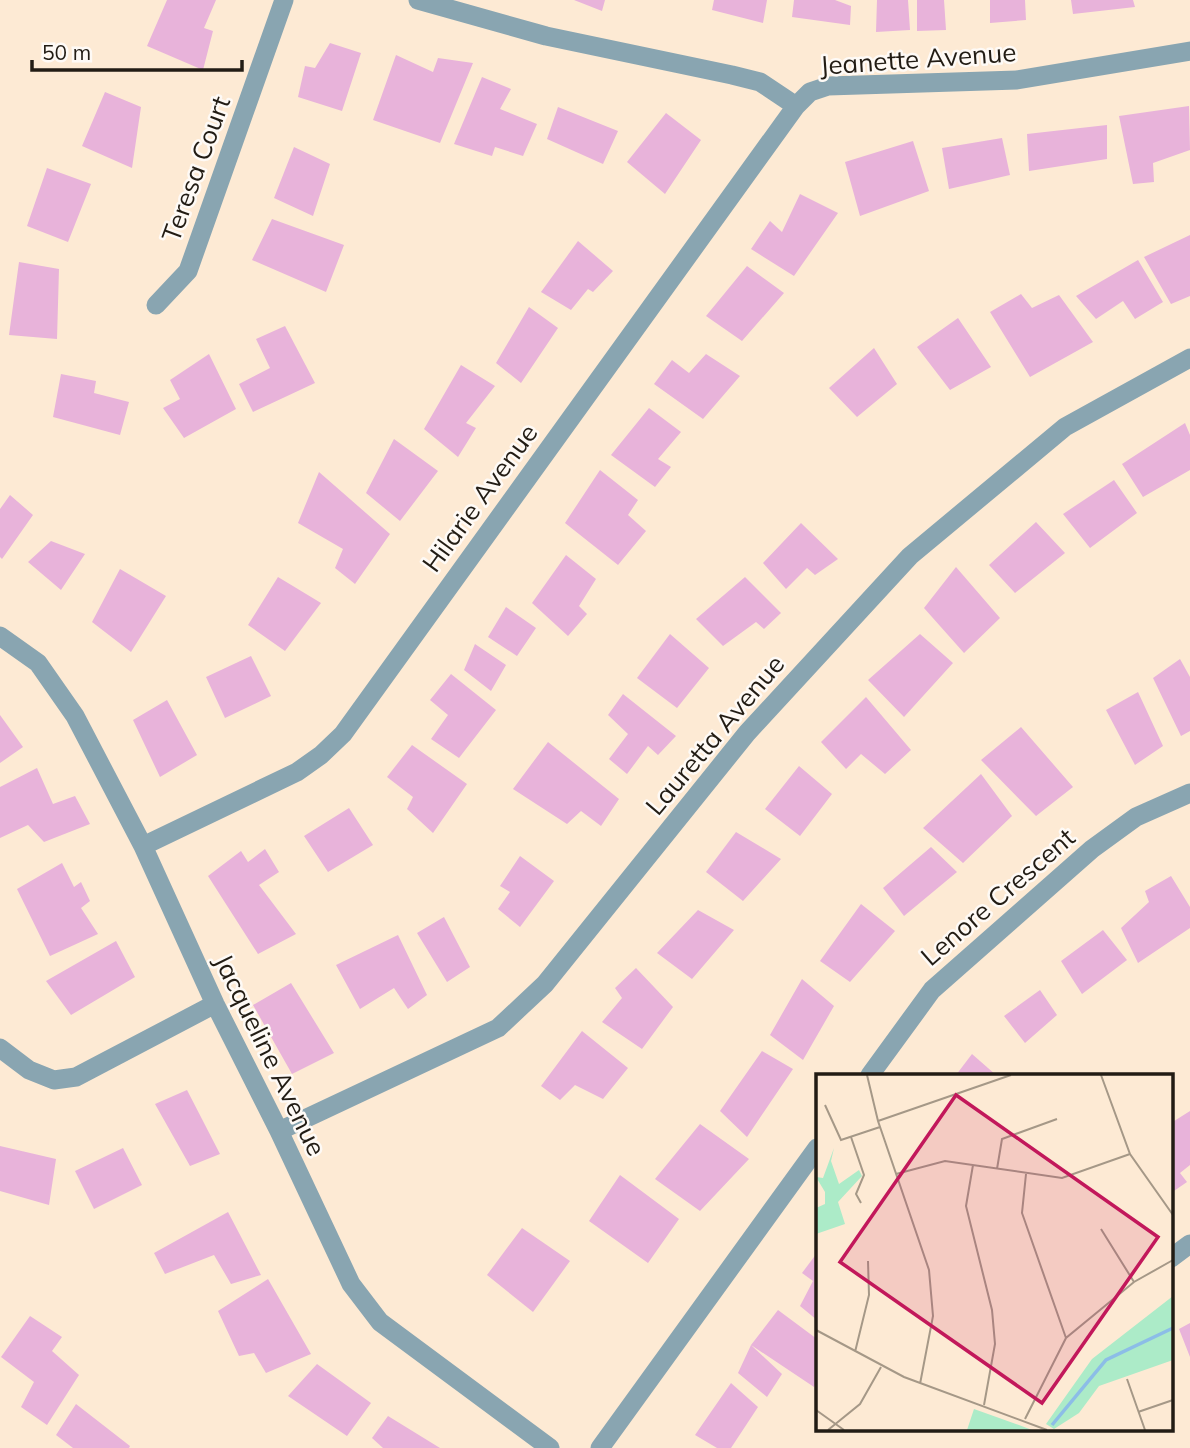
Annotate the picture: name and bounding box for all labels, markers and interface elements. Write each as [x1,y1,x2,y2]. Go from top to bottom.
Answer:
scale bar [32,28,242,72]
street label: Jeanette Avenue [819,35,1017,82]
text: 50 m [42,39,91,65]
street label: Teresa Court [154,92,237,246]
street label: Hilarie Avenue [415,417,544,578]
street label: Lauretta Avenue [638,648,791,822]
street label: Lenore Crescent [914,821,1082,973]
street label: Jacqueline Avenue [207,948,334,1161]
inset map [816,1074,1172,1430]

